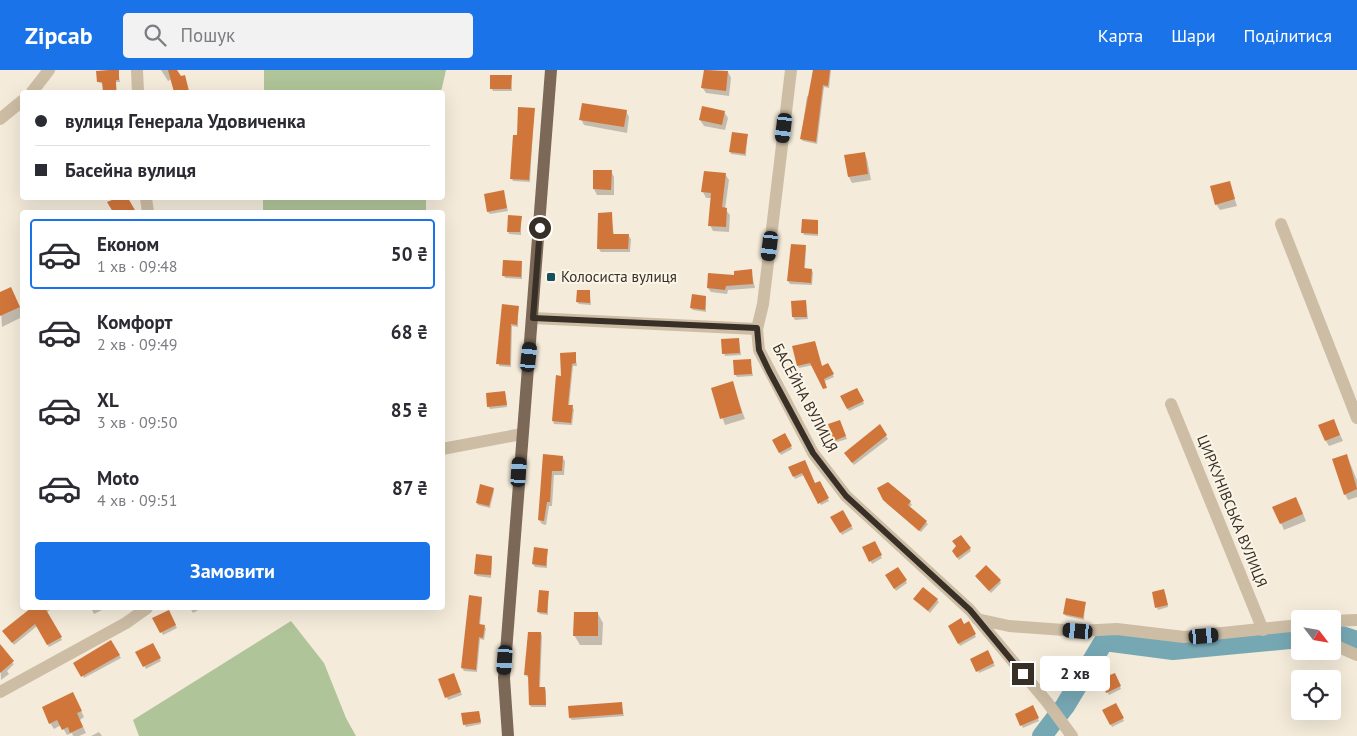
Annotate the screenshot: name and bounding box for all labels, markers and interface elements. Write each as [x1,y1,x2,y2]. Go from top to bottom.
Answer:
search box [123,13,473,58]
text: Zipcab [25,20,93,51]
icon: search [141,21,169,49]
text: Пошук [181,23,235,47]
text: Карта [1098,24,1143,47]
text: Шари [1171,24,1215,47]
text: Поділитися [1243,24,1332,47]
text: вулиця Генерала Удовиченка [65,109,306,133]
car [774,112,793,144]
text: Басейна вулиця [65,158,196,182]
route start [529,217,551,239]
car [760,230,779,262]
icon: car [37,232,82,277]
text: Економ [97,232,159,256]
text: 50 ₴ [391,242,428,266]
text: 1 хв · 09:48 [97,256,177,276]
place label: Колосиста вулиця [561,267,677,286]
marker: Колосиста вулиця [545,271,557,283]
icon: car [37,310,82,355]
text: Комфорт [97,310,173,334]
text: 68 ₴ [391,320,428,344]
text: 2 хв · 09:49 [97,334,177,354]
street label: БАСЕЙНА ВУЛИЦЯ [769,340,842,456]
car [519,341,538,373]
icon: car [37,388,82,433]
text: XL [97,388,119,412]
text: 85 ₴ [391,398,428,422]
text: 3 хв · 09:50 [97,412,177,432]
street label: ЦИРКУНІВСЬКА ВУЛИЦЯ [1193,432,1272,590]
car [510,457,527,487]
icon: car [37,466,82,511]
text: Moto [97,466,139,490]
text: 87 ₴ [392,476,428,500]
text: 4 хв · 09:51 [97,490,177,510]
button: Замовити [35,542,430,600]
north arrow [1291,610,1341,660]
map controls [1291,610,1341,720]
car [1062,622,1093,640]
car [1188,627,1219,645]
car [496,645,513,675]
callout: 2 хв [1040,656,1110,692]
route end [1012,663,1034,685]
text: 2 хв [1060,663,1090,683]
button: locate [1291,670,1341,720]

